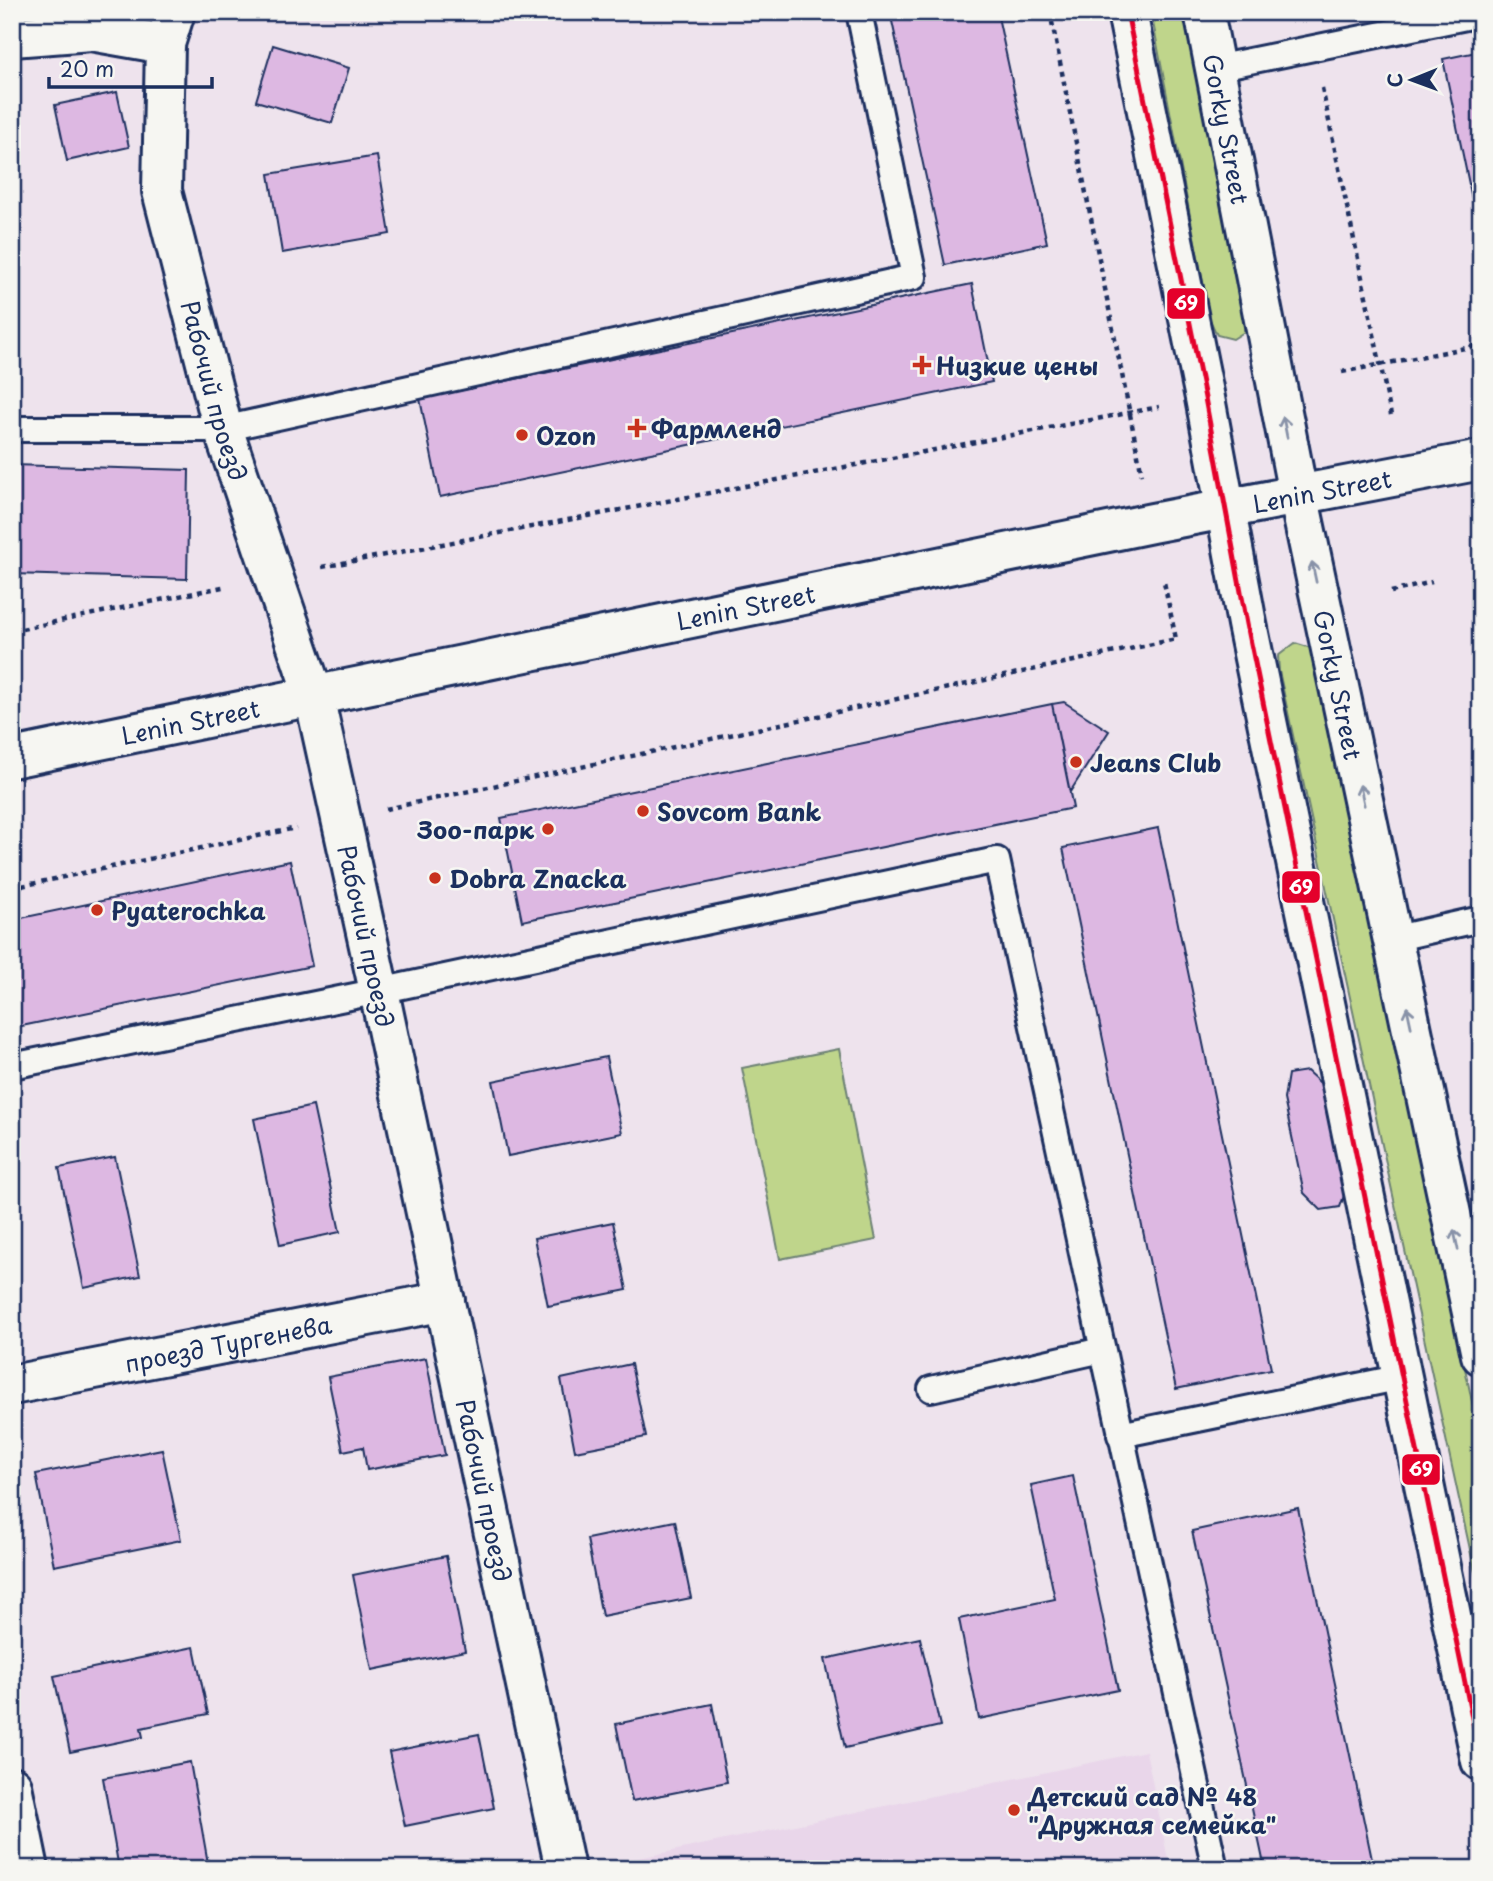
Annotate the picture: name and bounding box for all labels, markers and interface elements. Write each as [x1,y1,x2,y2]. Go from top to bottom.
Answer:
scale bar [49,46,212,90]
north arrow [1378,46,1448,116]
street label: Gorky Street [1195,51,1259,207]
text: 20 m [60,52,114,84]
text: С [1380,73,1408,88]
line badge: 69 [1166,287,1206,320]
text: 69 [1174,288,1198,316]
street label: Рабочий проезд [173,297,257,485]
place label: Низкие цены [936,347,1098,383]
marker: Низкие цены [914,357,930,373]
place label: Фармленд [651,410,782,446]
one-way arrow [1278,416,1292,439]
place label: Ozon [536,417,596,453]
marker: Фармленд [629,420,645,436]
marker: Ozon [514,427,530,443]
street label: Lenin Street [1249,460,1395,521]
one-way arrow [1307,561,1321,584]
street label: Lenin Street [673,575,818,639]
street label: Gorky Street [1305,606,1372,763]
street label: Lenin Street [118,689,263,753]
place label: Jeans Club [1090,744,1221,780]
marker: Jeans Club [1068,754,1084,770]
one-way arrow [1354,784,1368,807]
place label: Sovcom Bank [657,793,821,829]
marker: Sovcom Bank [635,803,651,819]
place label: Зоо-парк [416,811,535,847]
marker: Зоо-парк [540,821,556,837]
street label: Рабочий проезд [329,841,404,1030]
place label: Dobra Znacka [449,860,626,896]
marker: Dobra Znacka [427,870,443,886]
line badge: 69 [1281,870,1321,904]
text: 69 [1289,872,1313,900]
place label: Pyaterochka [111,892,267,928]
marker: Pyaterochka [89,902,105,918]
one-way arrow [1402,1006,1415,1029]
one-way arrow [1449,1229,1463,1252]
street label: проезд Тургенева [122,1305,335,1381]
street label: Рабочий проезд [448,1396,522,1585]
line badge: 69 [1401,1453,1441,1486]
text: 69 [1409,1454,1433,1482]
place label: Детский сад № 48 "Дружная семейка" [1027,1778,1277,1842]
marker: Детский сад № 48 "Дружная семейка" [1006,1802,1022,1818]

